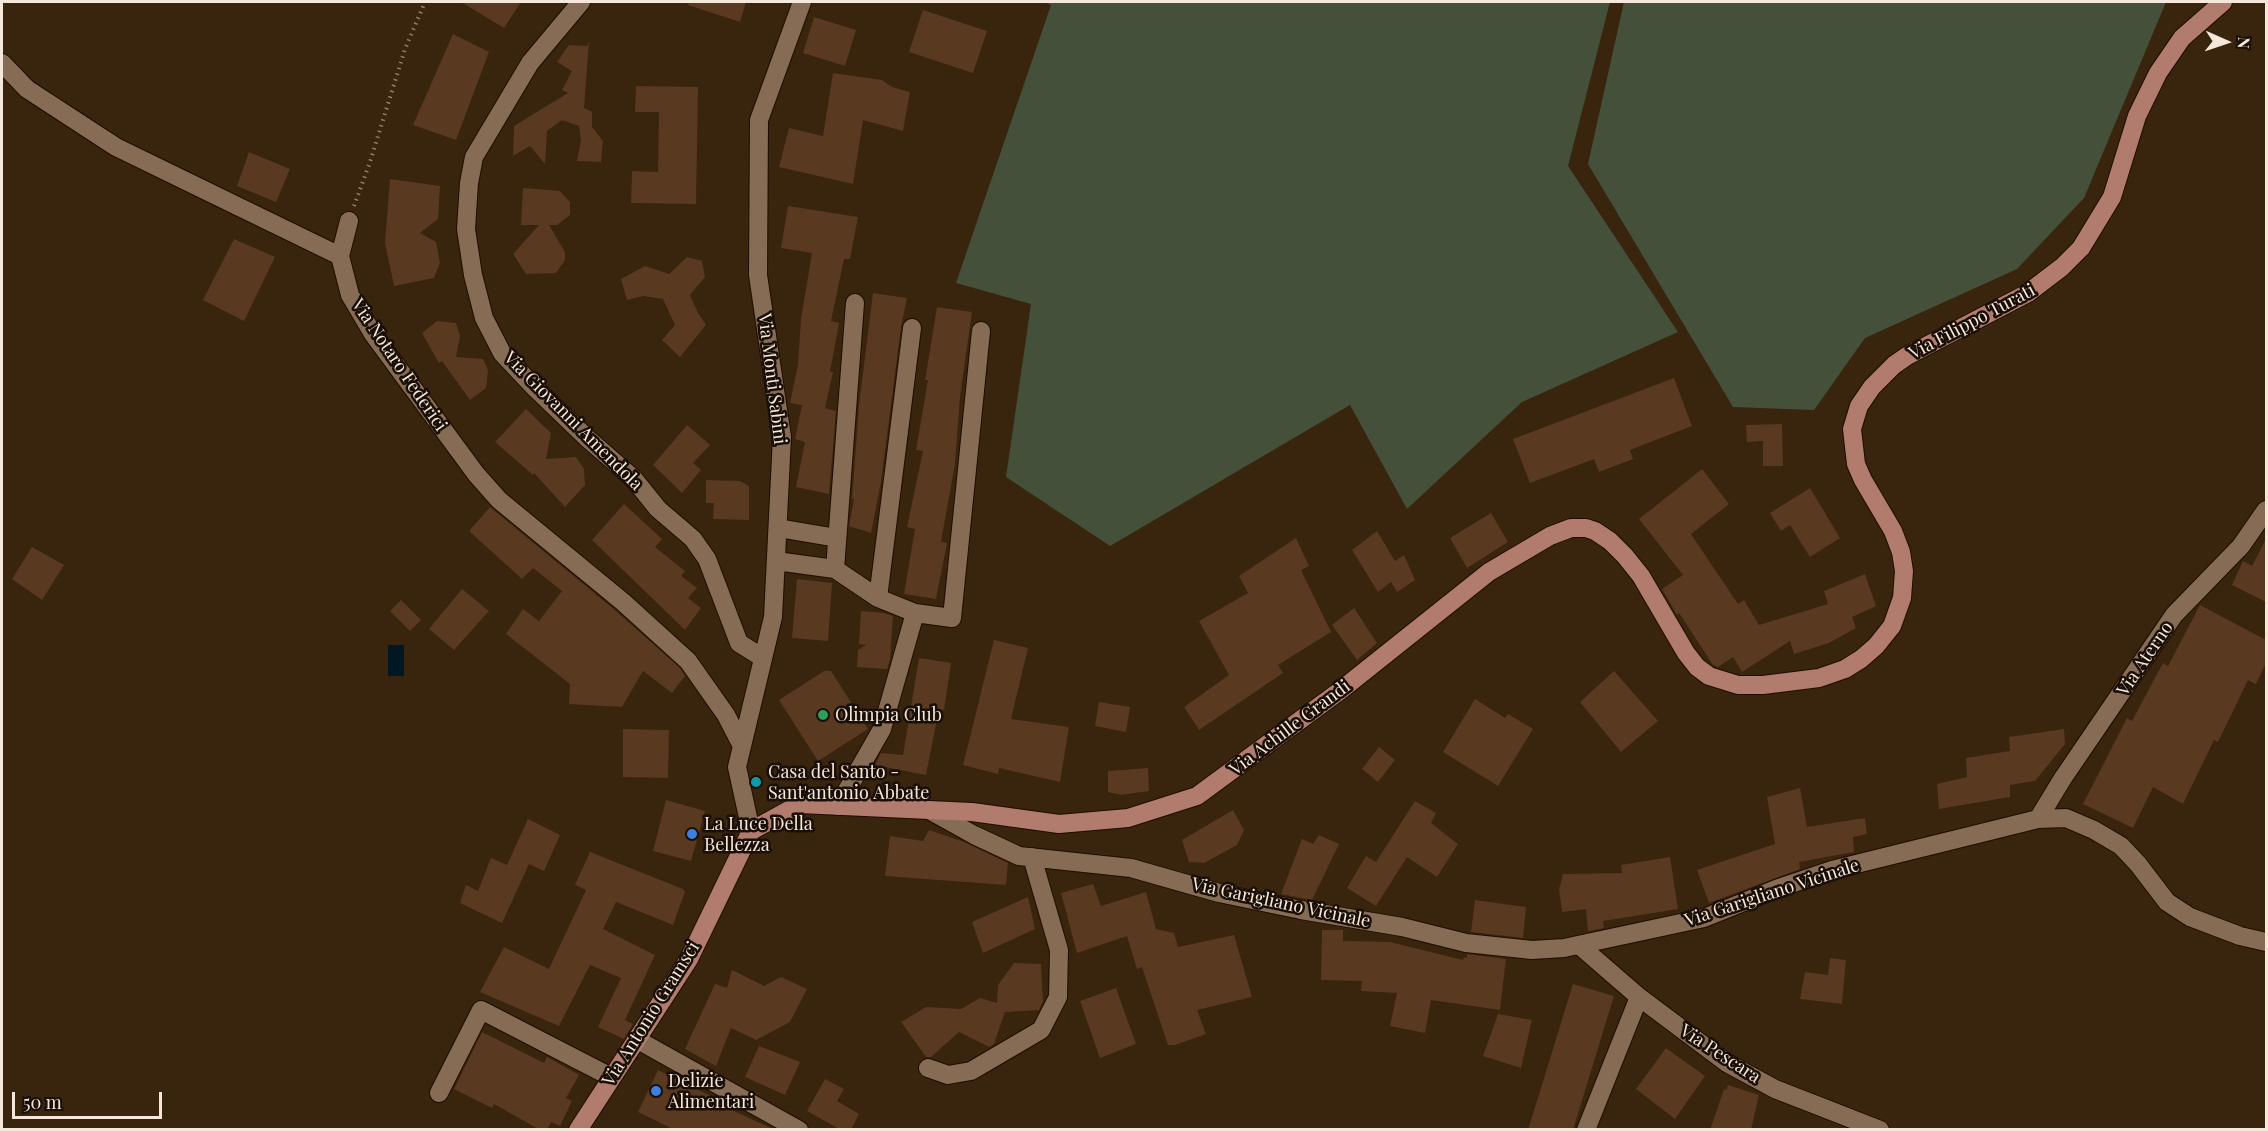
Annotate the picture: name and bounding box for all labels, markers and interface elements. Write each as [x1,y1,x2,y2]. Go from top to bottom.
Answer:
north arrow [2196,12,2256,72]
text: N [2234,37,2255,49]
street label: Via Filippo Turati [1905,280,2039,364]
street label: Via Notaro Federici [347,295,451,435]
street label: Via Monti Sabini [753,312,791,446]
street label: Via Giovanni Amendola [499,347,647,495]
street label: Via Aterno [2112,618,2178,700]
street label: Via Achille Grandi [1225,676,1355,780]
place label: Olimpia Club [835,704,942,726]
marker: Olimpia Club [816,708,830,722]
place label: Casa del Santo - Sant'antonio Abbate [768,761,929,804]
marker: Casa del Santo - Sant'antonio Abbate [749,775,763,789]
place label: La Luce Della Bellezza [704,813,813,856]
marker: La Luce Della Bellezza [685,827,699,841]
street label: Via Garigliano Vicinale [1682,855,1862,931]
street label: Via Garigliano Vicinale [1190,873,1372,933]
street label: Via Antonio Gramsci [598,938,704,1090]
street label: Via Pescara [1676,1020,1764,1088]
place label: Delizie Alimentari [668,1070,754,1112]
scale bar [15,1080,165,1118]
marker: Delizie Alimentari [649,1084,663,1098]
text: 50 m [23,1090,62,1114]

